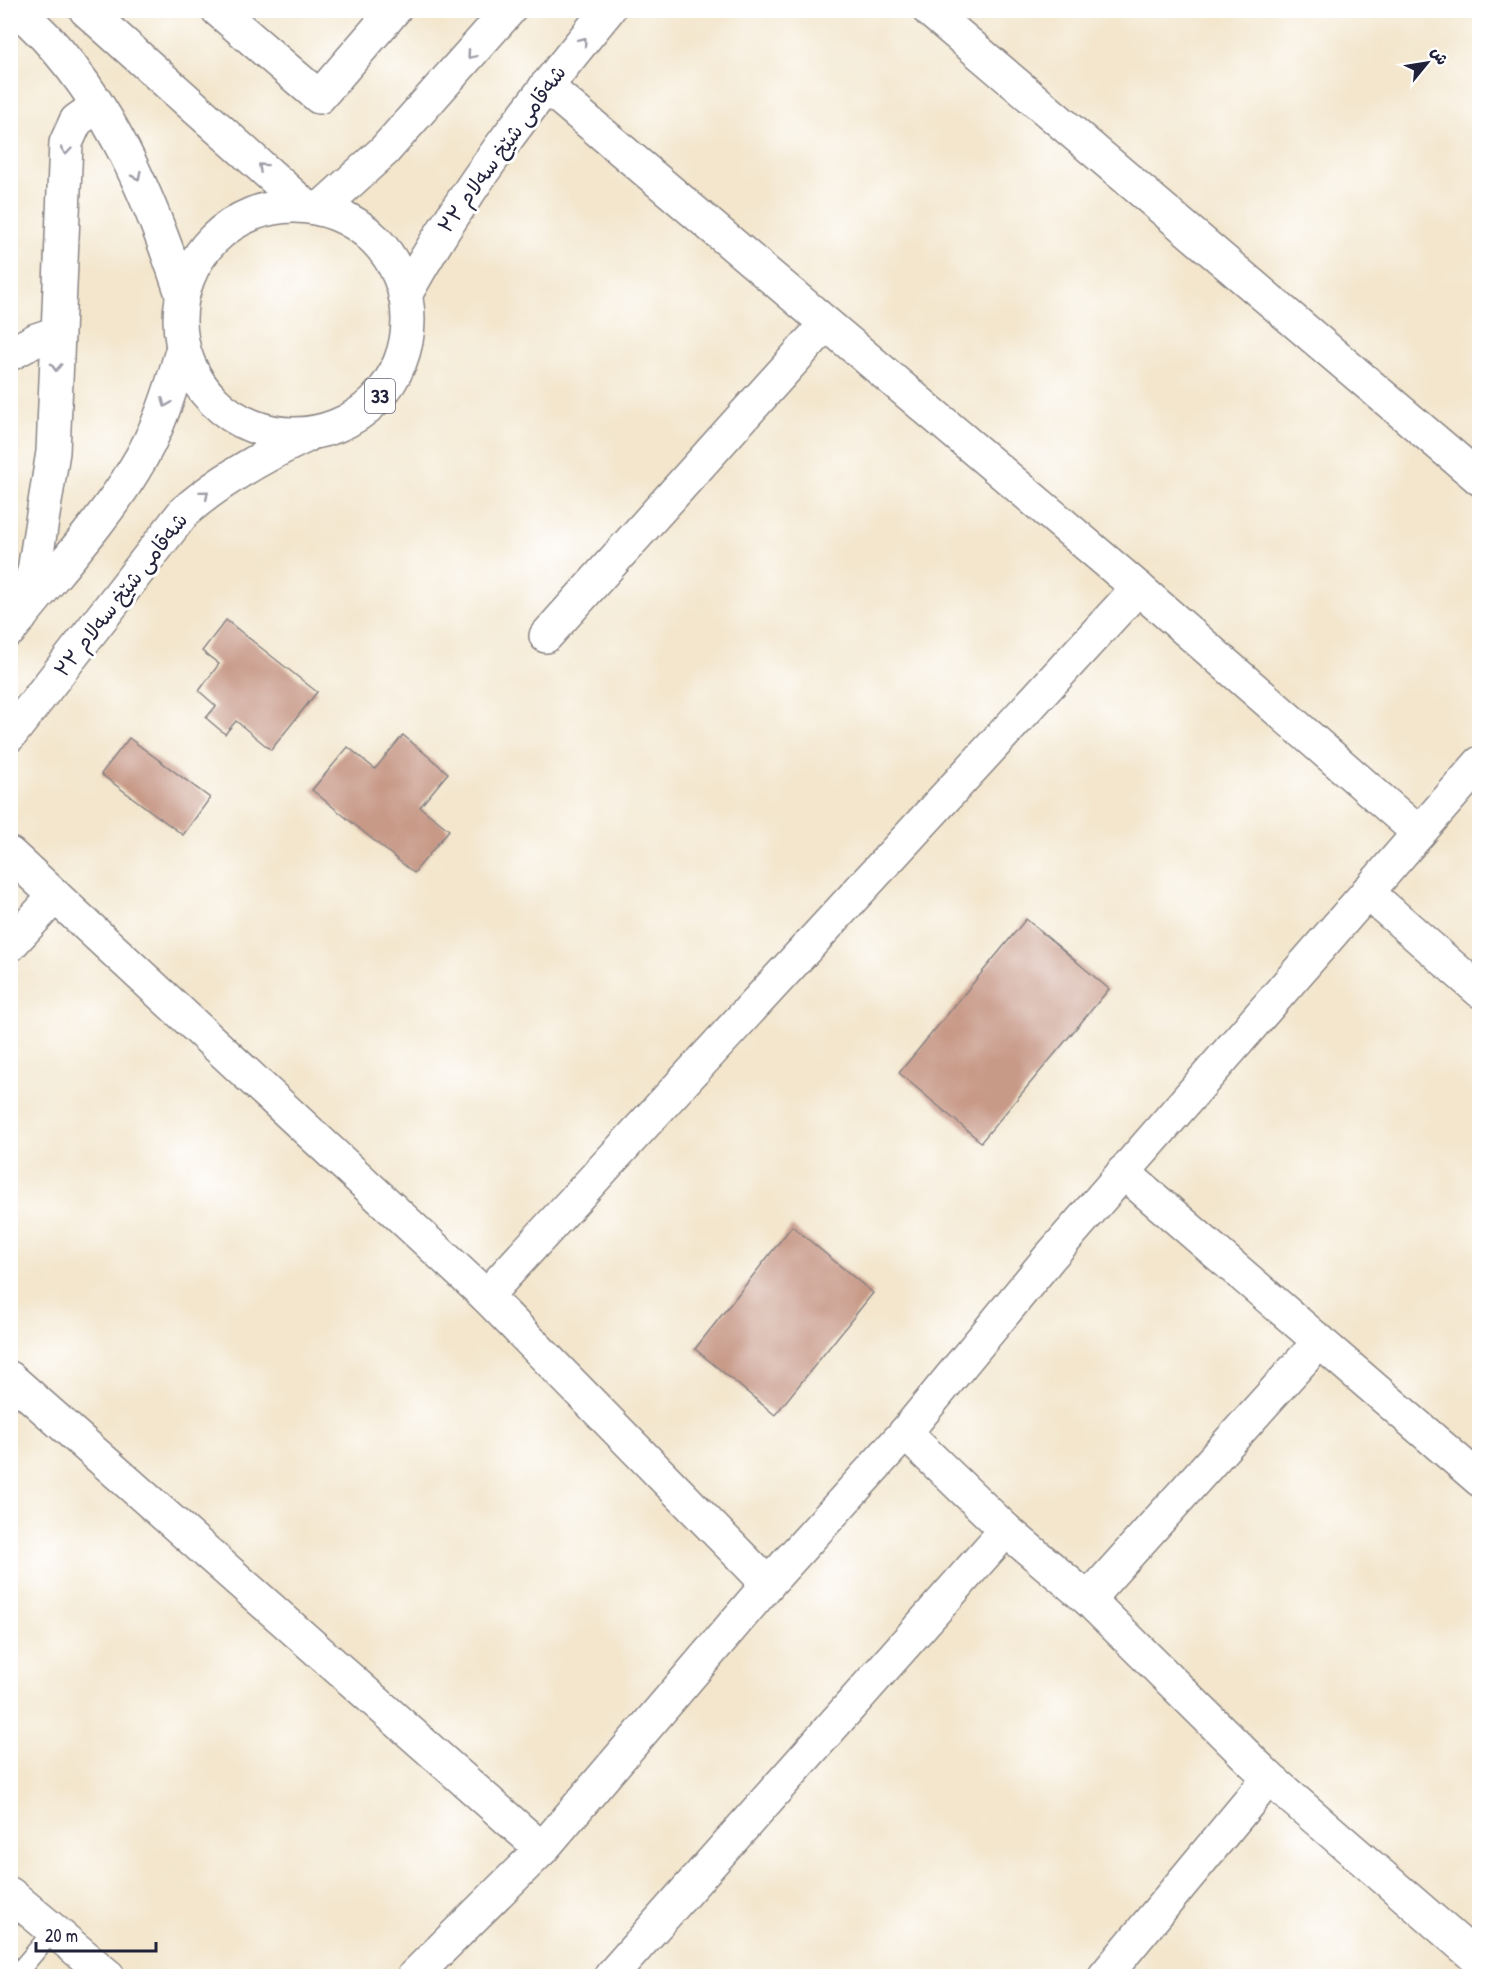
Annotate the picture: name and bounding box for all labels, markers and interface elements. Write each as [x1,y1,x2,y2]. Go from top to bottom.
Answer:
north arrow [1397,33,1457,93]
one-way arrow [575,37,586,48]
text: ش [1426,42,1454,69]
one-way arrow [467,48,478,59]
street label: شەقامی شێخ سەلام ٣٣ [431,59,574,240]
one-way arrow [60,147,73,156]
one-way arrow [258,163,268,174]
one-way arrow [129,169,141,180]
one-way arrow [49,362,62,371]
road number: 33 [365,379,395,413]
one-way arrow [161,397,173,408]
one-way arrow [198,490,209,501]
street label: شەقامی شێخ سەلام ٣٣ [47,506,196,684]
scale bar [36,1915,156,1953]
text: 20 m [45,1923,78,1948]

